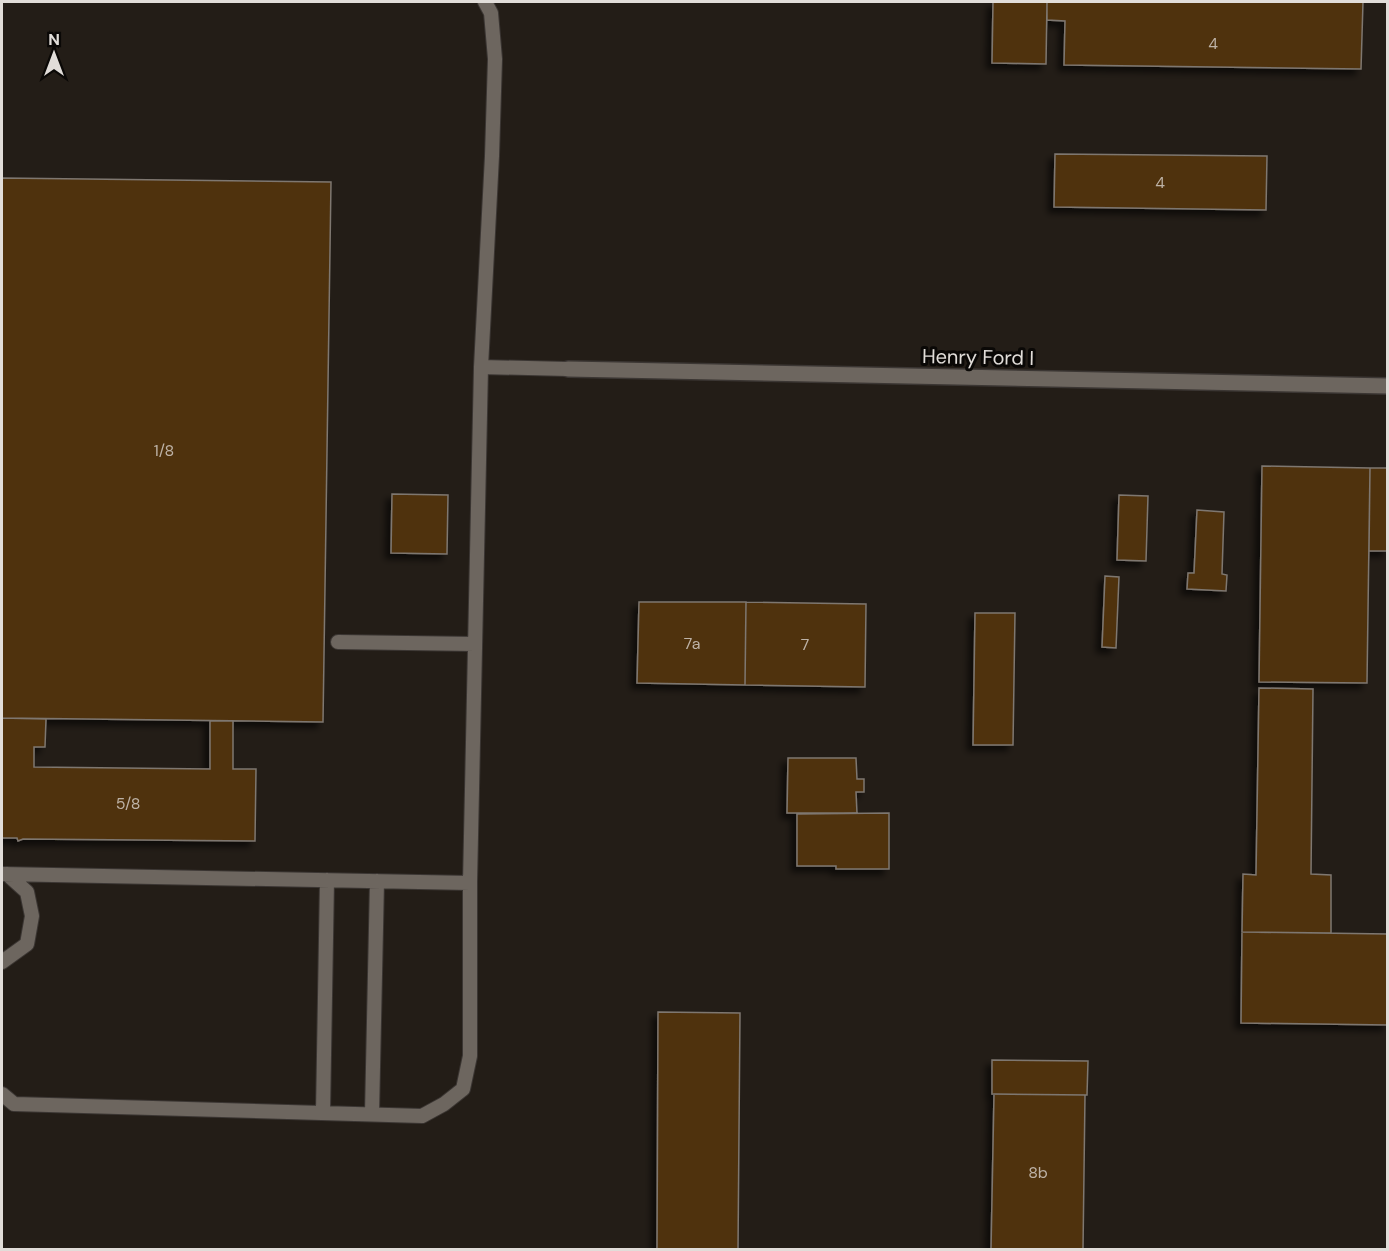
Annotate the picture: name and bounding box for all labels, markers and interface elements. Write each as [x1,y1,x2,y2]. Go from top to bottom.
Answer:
north arrow [24,24,84,84]
text: N [48,29,60,50]
house number: 4 [1208,33,1218,54]
house number: 4 [1155,172,1165,193]
street label: Henry Ford I [922,343,1034,371]
house number: 1/8 [154,440,174,461]
house number: 7a [684,633,700,654]
house number: 7 [801,634,809,655]
house number: 5/8 [116,793,140,814]
house number: 8b [1028,1162,1048,1183]

